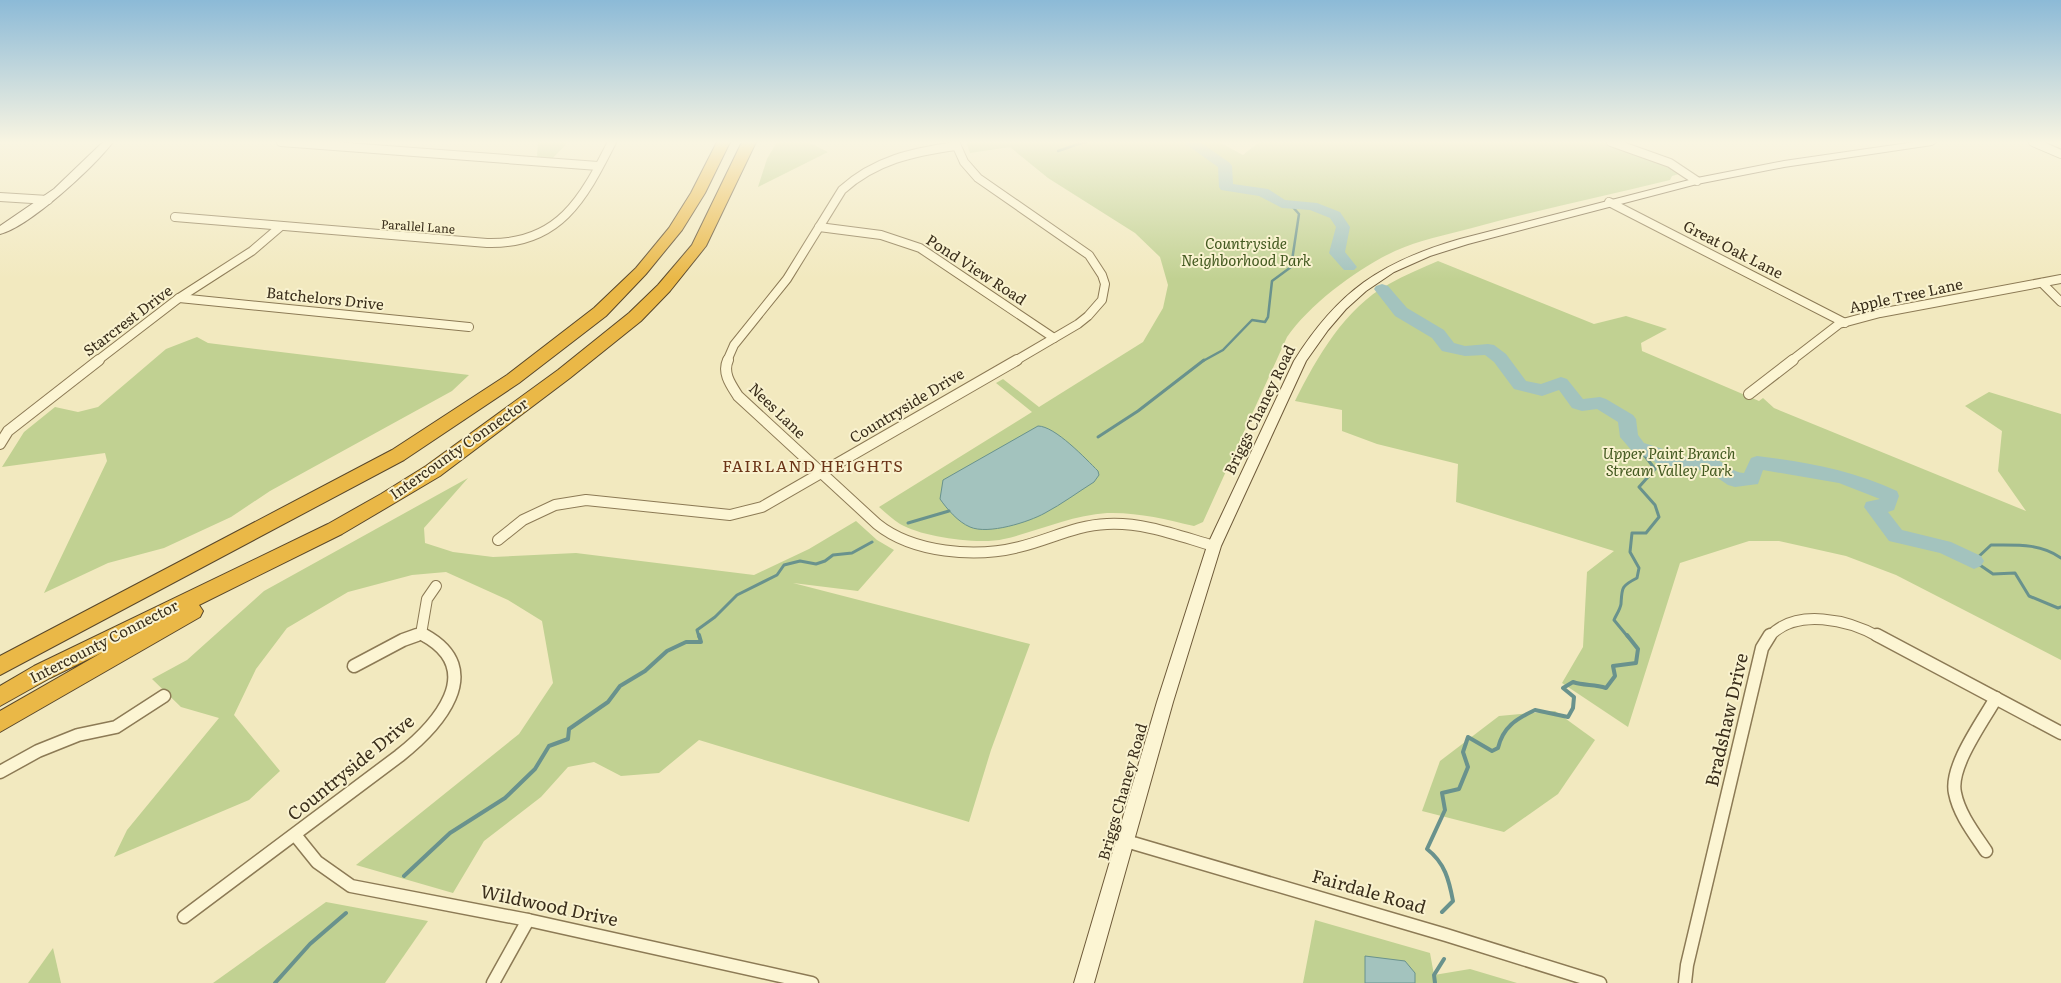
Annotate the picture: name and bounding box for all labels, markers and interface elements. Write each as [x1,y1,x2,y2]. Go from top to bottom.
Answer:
street label: Parallel Lane [380,214,456,238]
street label: Great Oak Lane [1680,214,1788,284]
street label: Pond View Road [922,228,1032,310]
park label: Countryside Neighborhood Park [1181,231,1312,271]
street label: Apple Tree Lane [1847,271,1965,318]
street label: Starcrest Drive [78,278,177,361]
street label: Batchelors Drive [265,280,385,315]
street label: Briggs Chaney Road [1217,341,1300,478]
street label: Countryside Drive [844,361,968,448]
street label: Nees Lane [744,377,812,443]
street label: Intercounty Connector [384,391,532,504]
park label: Upper Paint Branch Stream Valley Park [1602,441,1736,481]
district label: FAIRLAND HEIGHTS [722,453,904,477]
street label: Intercounty Connector [25,593,182,688]
street label: Bradshaw Drive [1697,650,1754,789]
street label: Countryside Drive [281,707,419,827]
street label: Briggs Chaney Road [1091,720,1152,863]
street label: Fairdale Road [1309,861,1430,920]
street label: Wildwood Drive [478,877,621,932]

